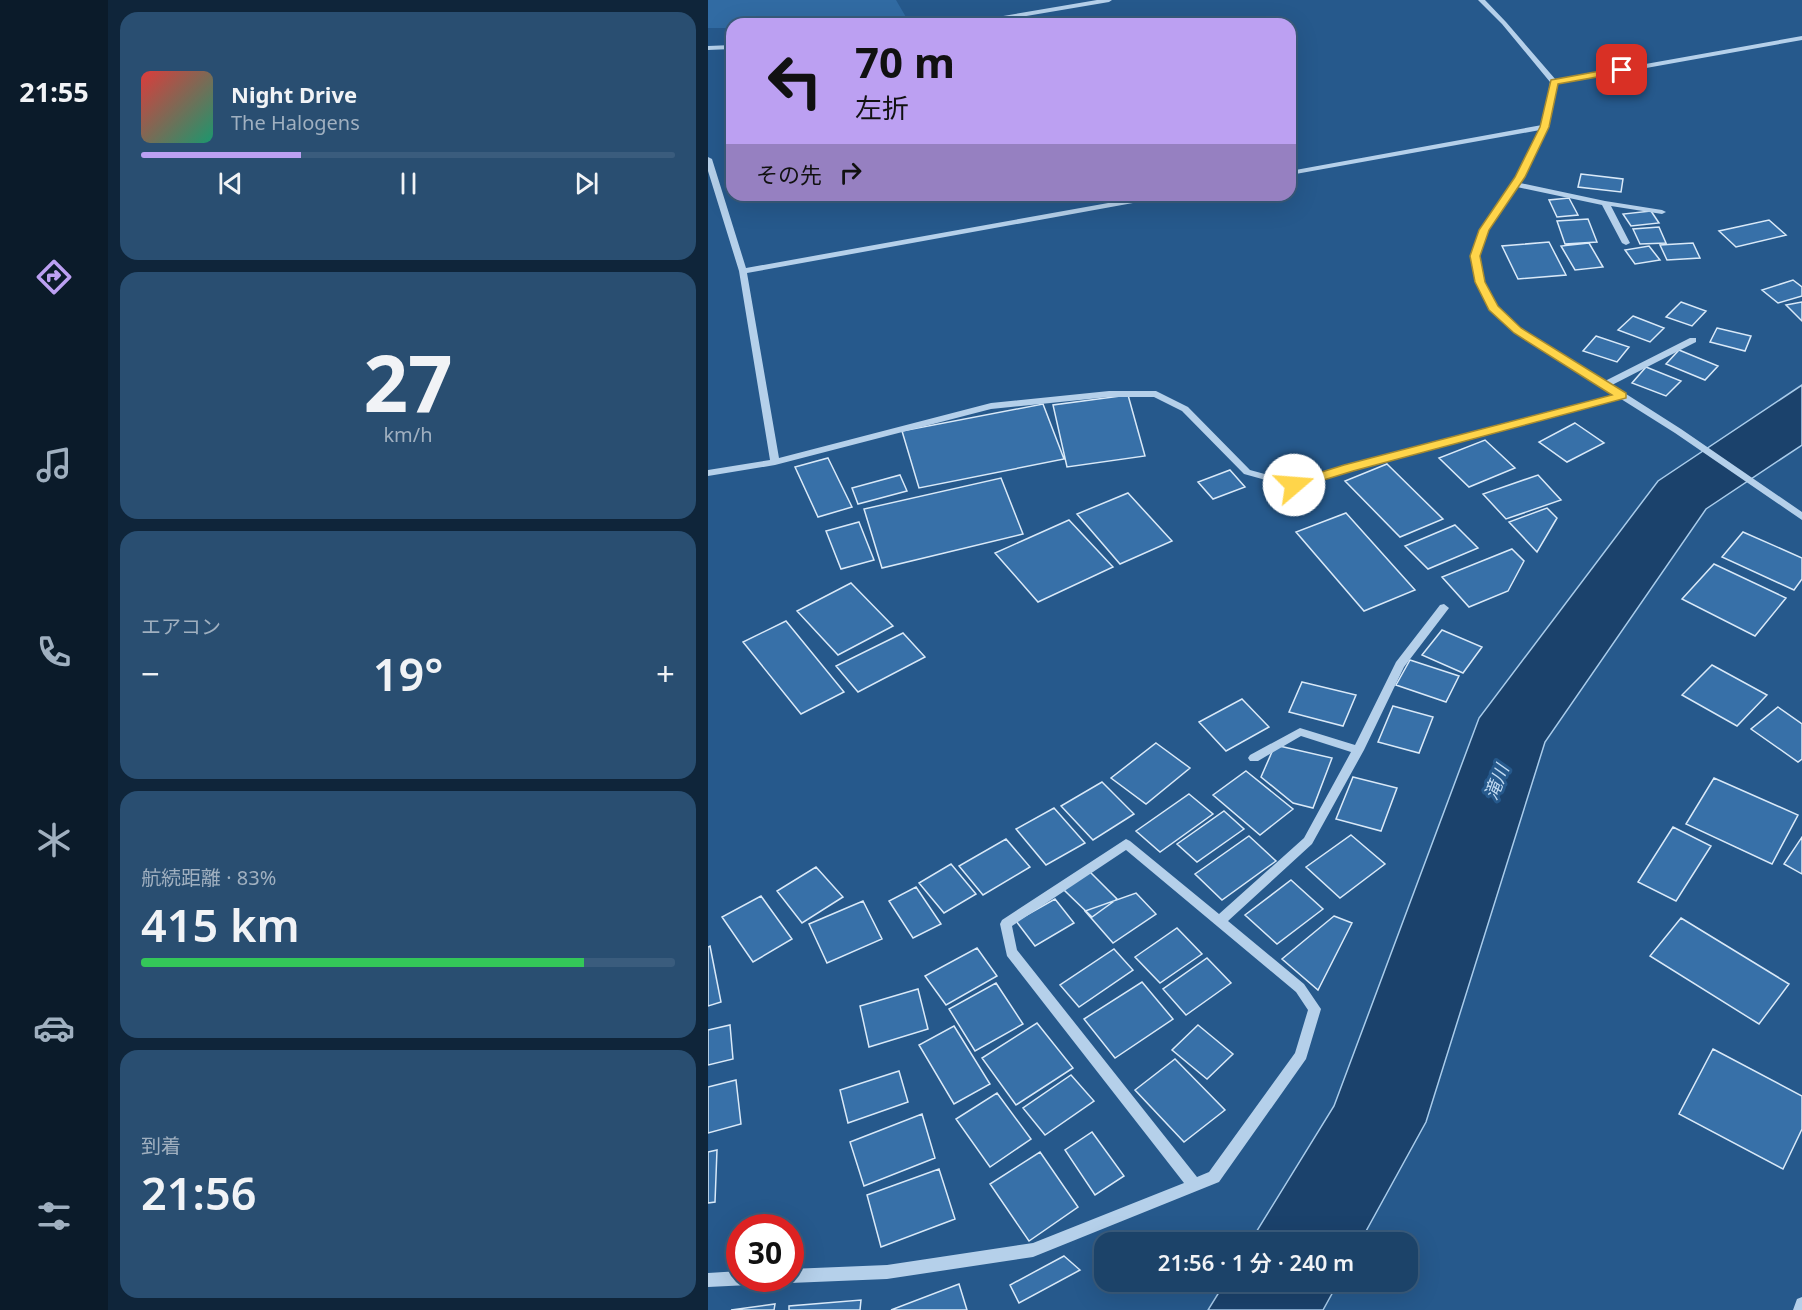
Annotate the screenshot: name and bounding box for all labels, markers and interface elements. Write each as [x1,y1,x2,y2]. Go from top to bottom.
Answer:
text: 70 m [855,33,955,90]
icon: left [756,42,834,120]
pin [1596,44,1647,95]
icon: arrive [1605,53,1638,86]
text: 21:55 [19,73,89,110]
text: Night Drive [231,79,357,109]
text: 左折 [855,89,909,126]
text: The Halogens [231,109,360,136]
icon: right [834,156,867,189]
text: その先 [756,159,822,189]
icon: previous [214,167,247,200]
icon: pause [392,167,425,200]
icon: next [570,167,603,200]
icon: directions [33,256,75,298]
text: 27 [363,329,453,435]
text: km/h [383,421,433,448]
icon: music [33,444,75,486]
position arrow [1262,453,1326,517]
text: エアコン [141,613,221,640]
icon: phone [33,631,75,673]
text: 19° [373,643,443,704]
text: − [141,651,160,696]
text: + [656,651,675,696]
water label: 滝川 [1478,759,1514,803]
icon: climate [33,819,75,861]
text: 航続距離 · 83% [141,864,276,891]
text: 415 km [141,894,300,955]
icon: car [33,1007,75,1049]
text: 到着 [141,1132,181,1159]
text: 21:56 [141,1162,256,1223]
icon: filters [33,1195,75,1237]
speed limit sign: 30 [726,1214,804,1292]
text: 21:56 · 1 分 · 240 m [1158,1247,1354,1277]

